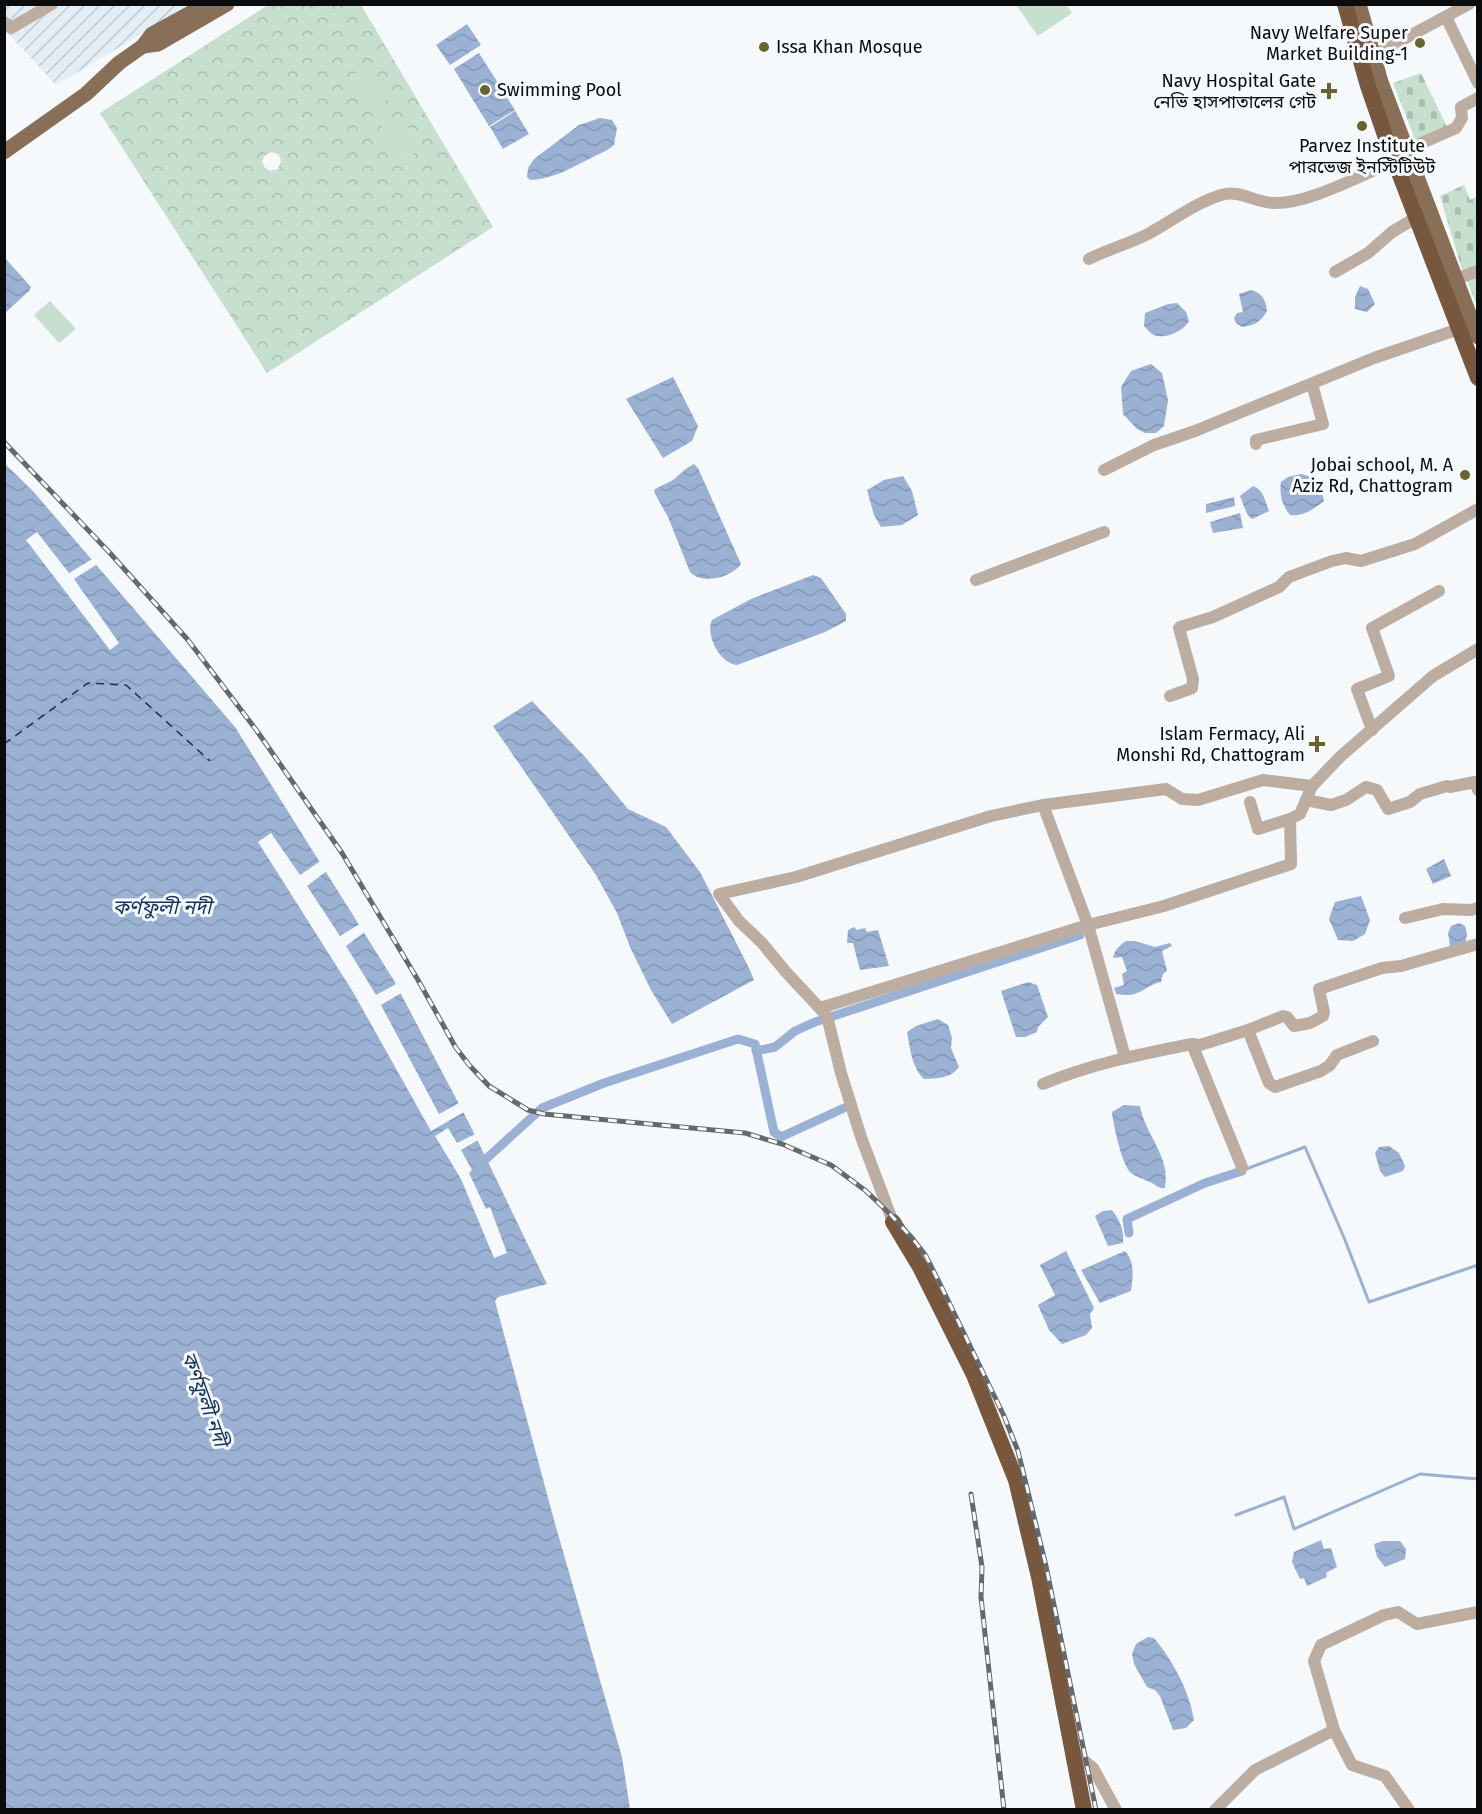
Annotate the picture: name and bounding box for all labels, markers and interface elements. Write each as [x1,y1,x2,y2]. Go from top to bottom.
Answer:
place label: Navy Welfare Super Market Building-1 [1250,22,1408,65]
place label: Issa Khan Mosque [776,36,923,58]
marker: Navy Welfare Super Market Building-1 [1413,36,1427,50]
marker: Issa Khan Mosque [757,40,771,54]
place label: Navy Hospital Gate নেভি হাসপাতালের গেট [1153,70,1317,113]
place label: Swimming Pool [497,79,622,101]
marker: Navy Hospital Gate নেভি হাসপাতালের গেট [1320,82,1338,100]
marker: Swimming Pool [478,83,492,97]
marker: Parvez Institute পারভেজ ইনস্টিটিউট [1355,119,1369,133]
place label: Parvez Institute পারভেজ ইনস্টিটিউট [1289,135,1436,178]
place label: Jobai school, M. A Aziz Rd, Chattogram [1292,454,1454,497]
marker: Jobai school, M. A Aziz Rd, Chattogram [1458,468,1472,482]
place label: Islam Fermacy, Ali Monshi Rd, Chattogram [1116,723,1305,766]
marker: Islam Fermacy, Ali Monshi Rd, Chattogram [1310,737,1324,751]
water label: কর্ণফুলী নদী [113,895,215,919]
water label: কর্ণফুলী নদী [177,1348,234,1453]

